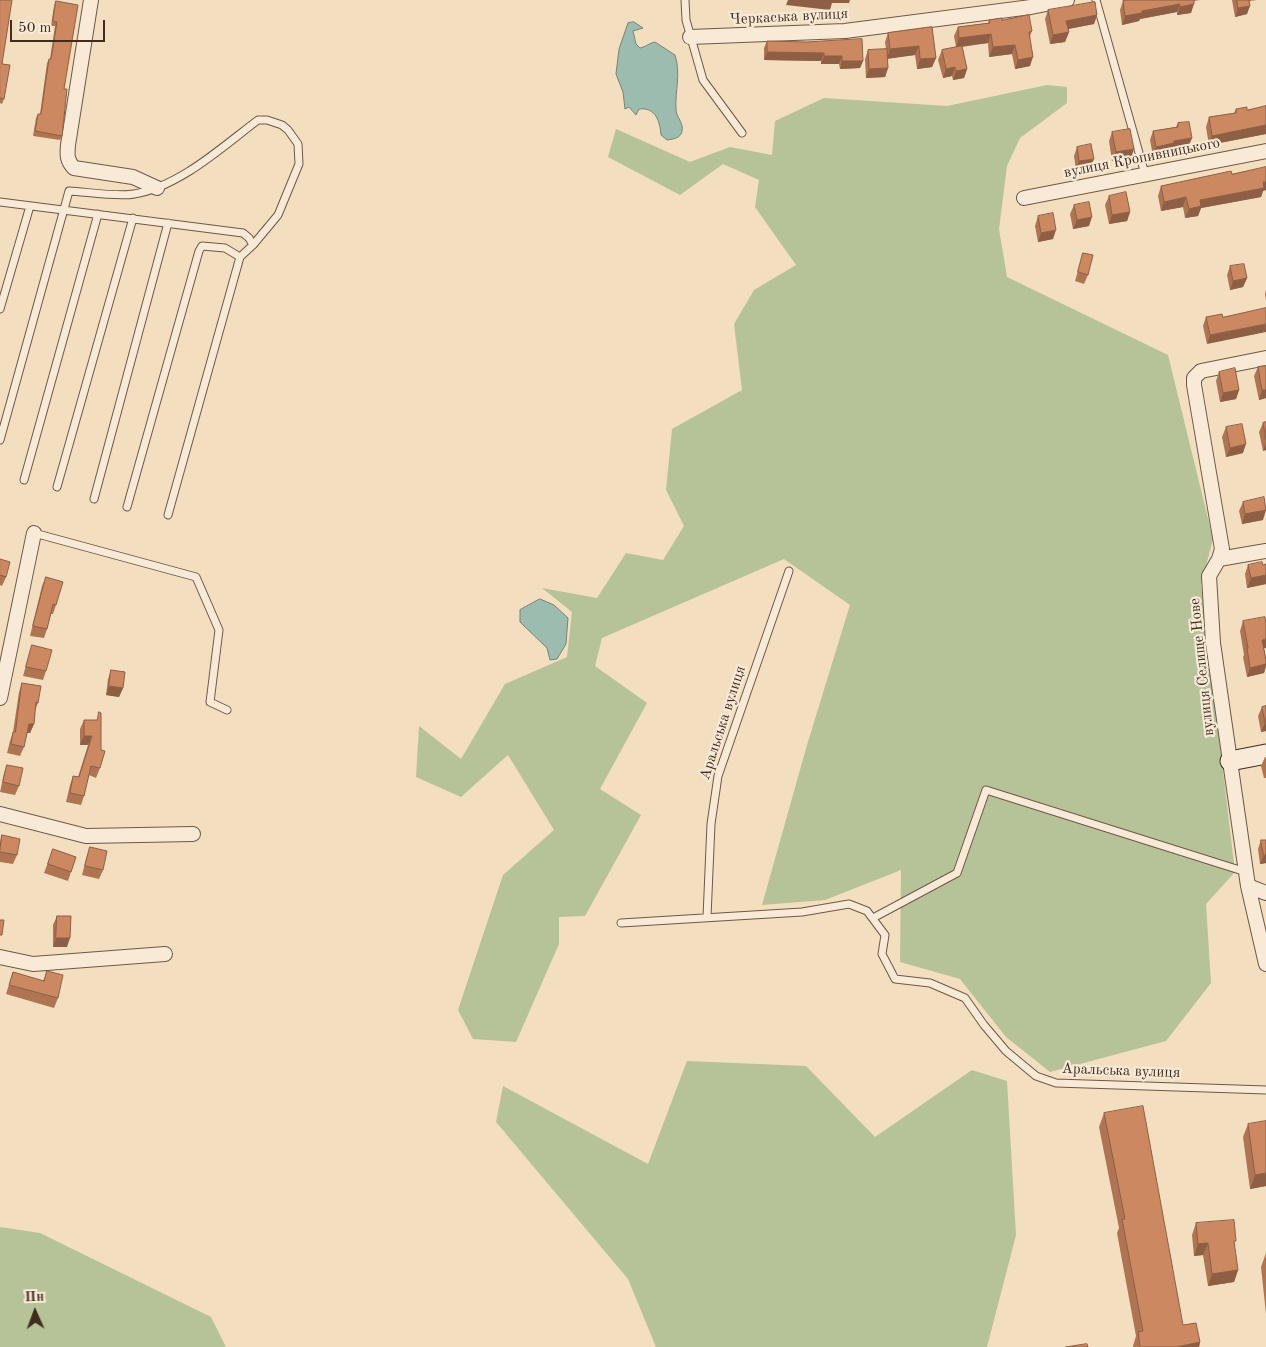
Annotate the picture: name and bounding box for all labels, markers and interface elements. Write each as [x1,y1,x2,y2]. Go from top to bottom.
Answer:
street label: Черкаська вулиця [729,5,849,29]
scale bar [12,10,108,42]
text: 50 m [18,21,52,36]
street label: вулиця Кропивницького [1062,134,1222,182]
street label: вулиця Селище Нове [1186,597,1218,737]
street label: Аральська вулиця [696,664,750,782]
street label: Аральська вулиця [1061,1060,1181,1082]
north arrow [10,1287,60,1337]
text: Пн [25,1290,44,1304]

